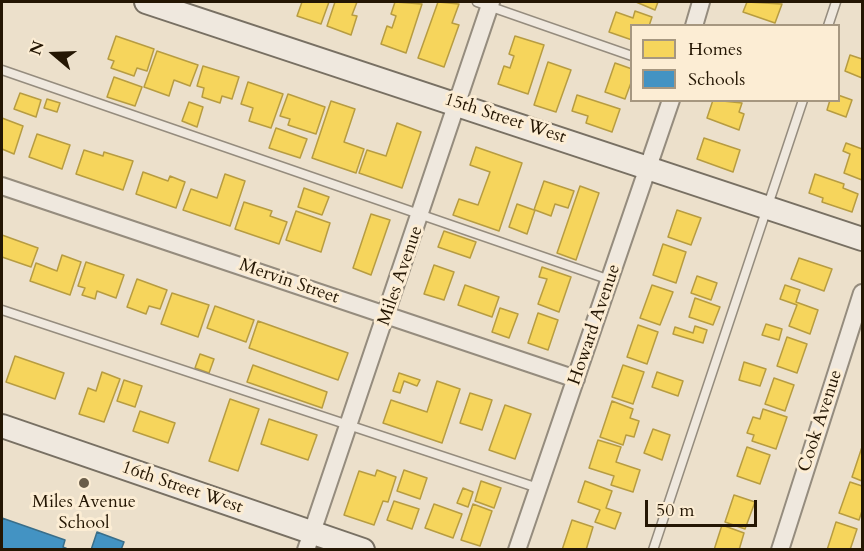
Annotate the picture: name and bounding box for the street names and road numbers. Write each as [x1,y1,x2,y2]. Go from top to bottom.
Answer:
street label: 15th Street West [441,89,569,149]
street label: Miles Avenue [374,223,428,329]
street label: Mervin Street [236,255,342,309]
street label: Howard Avenue [564,262,626,388]
street label: Cook Avenue [794,367,848,475]
street label: 16th Street West [119,457,245,519]

